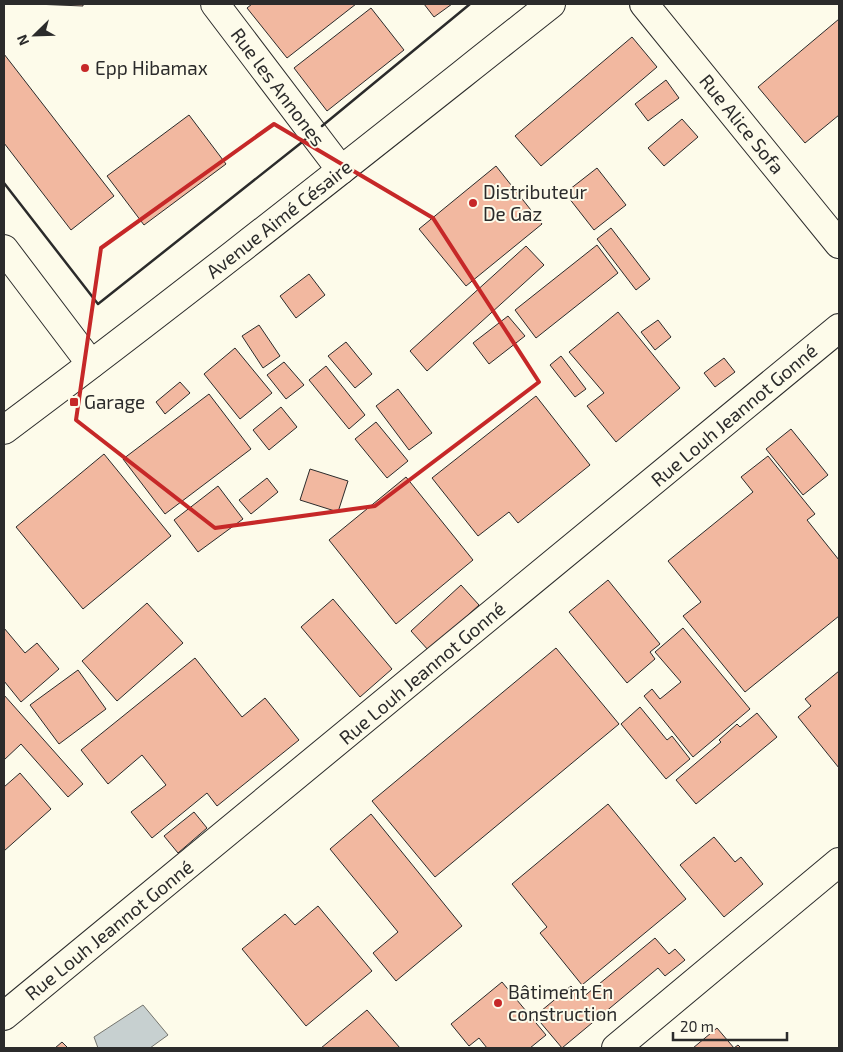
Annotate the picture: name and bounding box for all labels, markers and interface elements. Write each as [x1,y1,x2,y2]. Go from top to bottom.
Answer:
north arrow [10,10,60,60]
street label: Rue les Annones [227,23,330,150]
text: N [13,32,32,48]
place label: Epp Hibamax [95,56,208,79]
marker: Epp Hibamax [79,62,91,74]
street label: Rue Alice Sofa [695,69,790,178]
street label: Avenue Aimé Césaire [201,155,356,283]
place label: Distributeur De Gaz [483,180,587,225]
marker: Distributeur De Gaz [467,197,479,209]
street label: Rue Louh Jeannot Gonné [646,338,821,491]
place label: Garage [84,390,145,413]
marker: Garage [68,396,80,408]
street label: Rue Louh Jeannot Gonné [334,596,509,749]
street label: Rue Louh Jeannot Gonné [20,855,197,1005]
place label: Bâtiment En construction [508,980,617,1025]
marker: Bâtiment En construction [492,997,504,1009]
scale bar [673,1010,787,1042]
text: 20 m [680,1017,714,1035]

